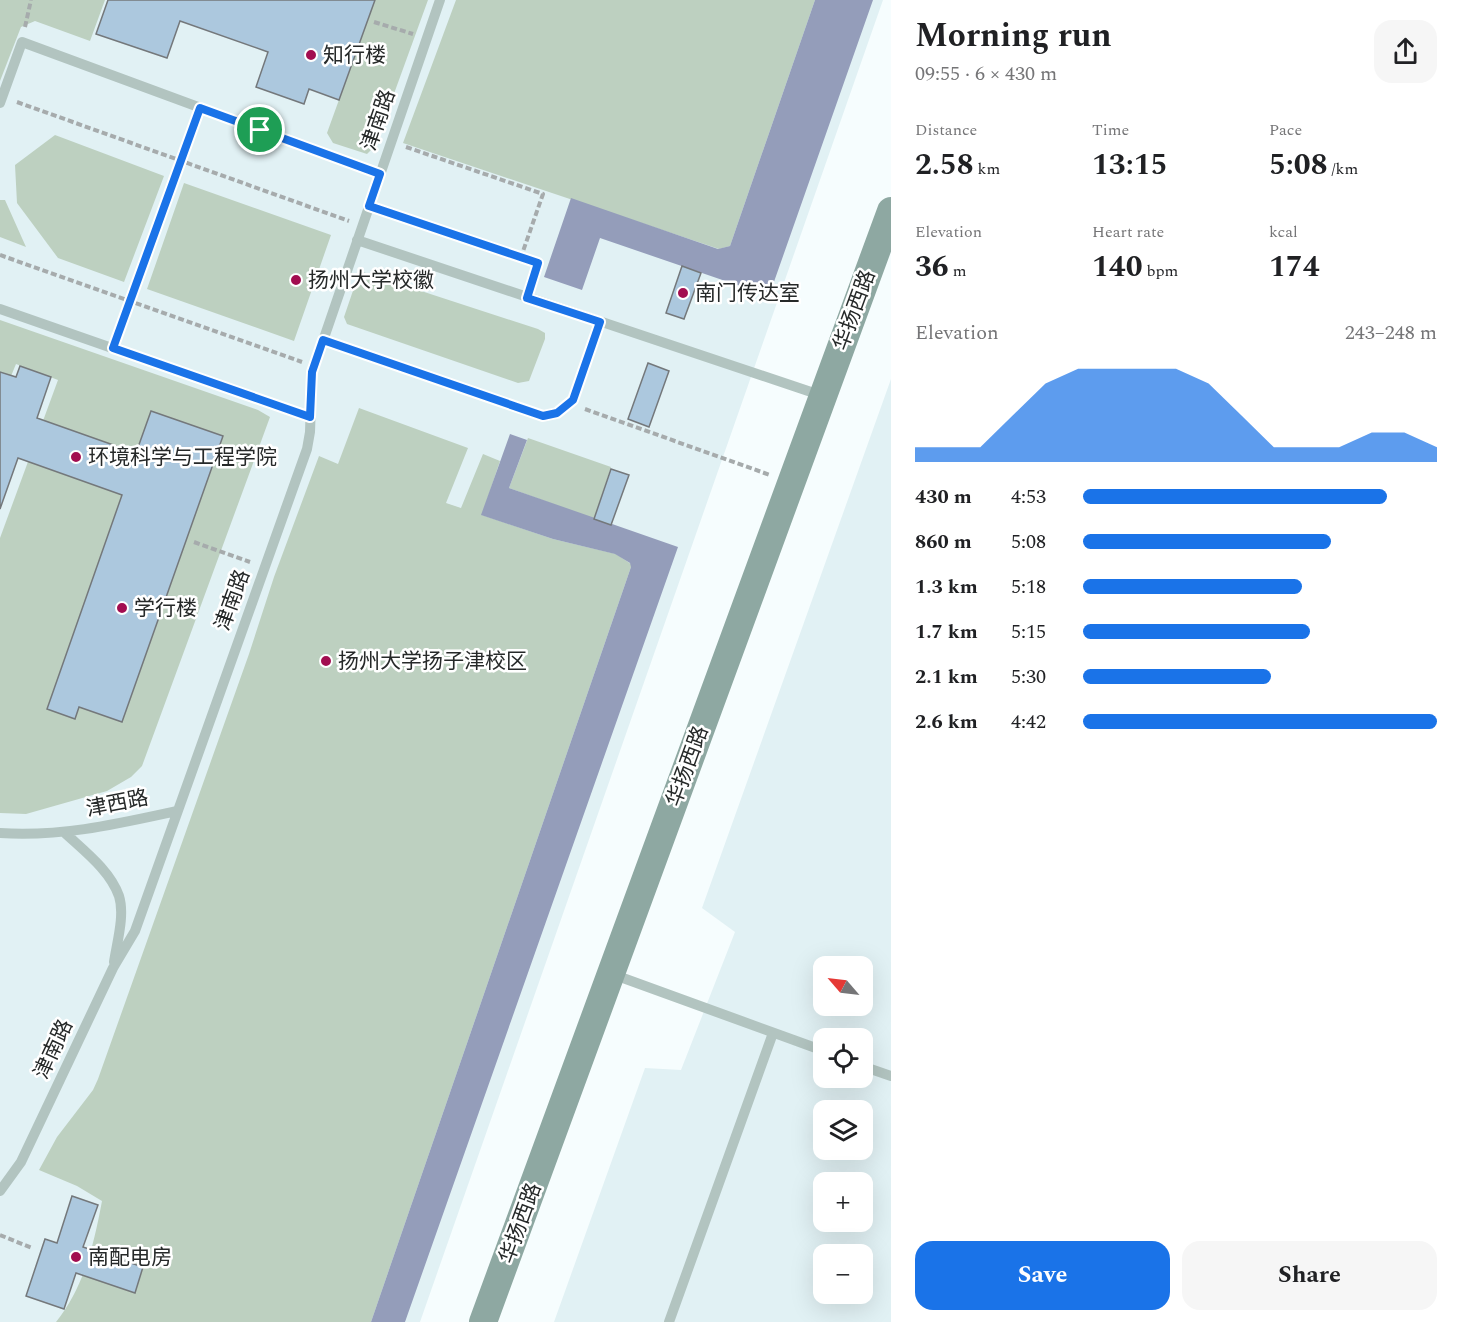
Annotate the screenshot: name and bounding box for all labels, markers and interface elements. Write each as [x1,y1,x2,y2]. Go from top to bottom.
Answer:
text: Morning run [915,11,1112,61]
button: share [1374,20,1437,83]
place label: 知行楼 [323,40,386,72]
marker: 知行楼 [304,48,318,62]
text: 09:55 · 6 × 430 m [915,59,1057,89]
street label: 津南路 [354,85,404,155]
pin [234,104,285,155]
icon: arrive [243,113,276,146]
text: Distance [915,118,977,142]
text: Time [1092,118,1129,142]
text: Pace [1269,118,1302,142]
text: 2.58 [915,142,974,188]
text: 13:15 [1092,142,1167,188]
text: 5:08 [1269,142,1328,188]
text: km [974,157,1000,181]
text: /km [1328,157,1358,181]
text: Elevation [915,220,982,244]
text: Heart rate [1092,220,1164,244]
text: kcal [1269,220,1298,244]
text: 36 [915,244,949,290]
text: 140 [1092,244,1143,290]
text: 174 [1269,244,1320,290]
text: m [949,259,966,283]
text: bpm [1143,259,1178,283]
place label: 扬州大学校徽 [308,265,434,297]
street label: 华扬西路 [826,265,884,355]
marker: 扬州大学校徽 [289,273,303,287]
place label: 南门传达室 [695,278,800,310]
marker: 南门传达室 [676,286,690,300]
text: Elevation [915,318,999,348]
text: 243–248 m [1345,318,1437,348]
place label: 环境科学与工程学院 [88,442,277,474]
marker: 环境科学与工程学院 [69,450,83,464]
text: 430 m [915,482,972,512]
text: 4:53 [1011,482,1046,512]
text: 860 m [915,527,972,557]
text: 5:08 [1011,527,1046,557]
street label: 津南路 [207,565,259,635]
text: 1.3 km [915,572,978,602]
text: 5:18 [1011,572,1046,602]
place label: 学行楼 [134,593,197,625]
marker: 学行楼 [115,601,129,615]
text: 1.7 km [915,617,978,647]
text: 5:15 [1011,617,1046,647]
place label: 扬州大学扬子津校区 [338,646,527,678]
marker: 扬州大学扬子津校区 [319,654,333,668]
text: 2.1 km [915,662,978,692]
text: 5:30 [1011,662,1046,692]
text: 2.6 km [915,707,978,737]
text: 4:42 [1011,707,1046,737]
street label: 华扬西路 [659,721,717,811]
street label: 津西路 [83,782,151,826]
north arrow [813,956,873,1016]
map controls [813,956,873,1304]
street label: 津南路 [26,1014,82,1085]
button: locate [813,1028,873,1088]
button: layers [813,1100,873,1160]
button: + [813,1172,873,1232]
street label: 华扬西路 [492,1178,550,1268]
button: Save [915,1241,1170,1310]
button: Share [1182,1241,1437,1310]
place label: 南配电房 [88,1242,172,1274]
button: − [813,1244,873,1304]
marker: 南配电房 [69,1250,83,1264]

